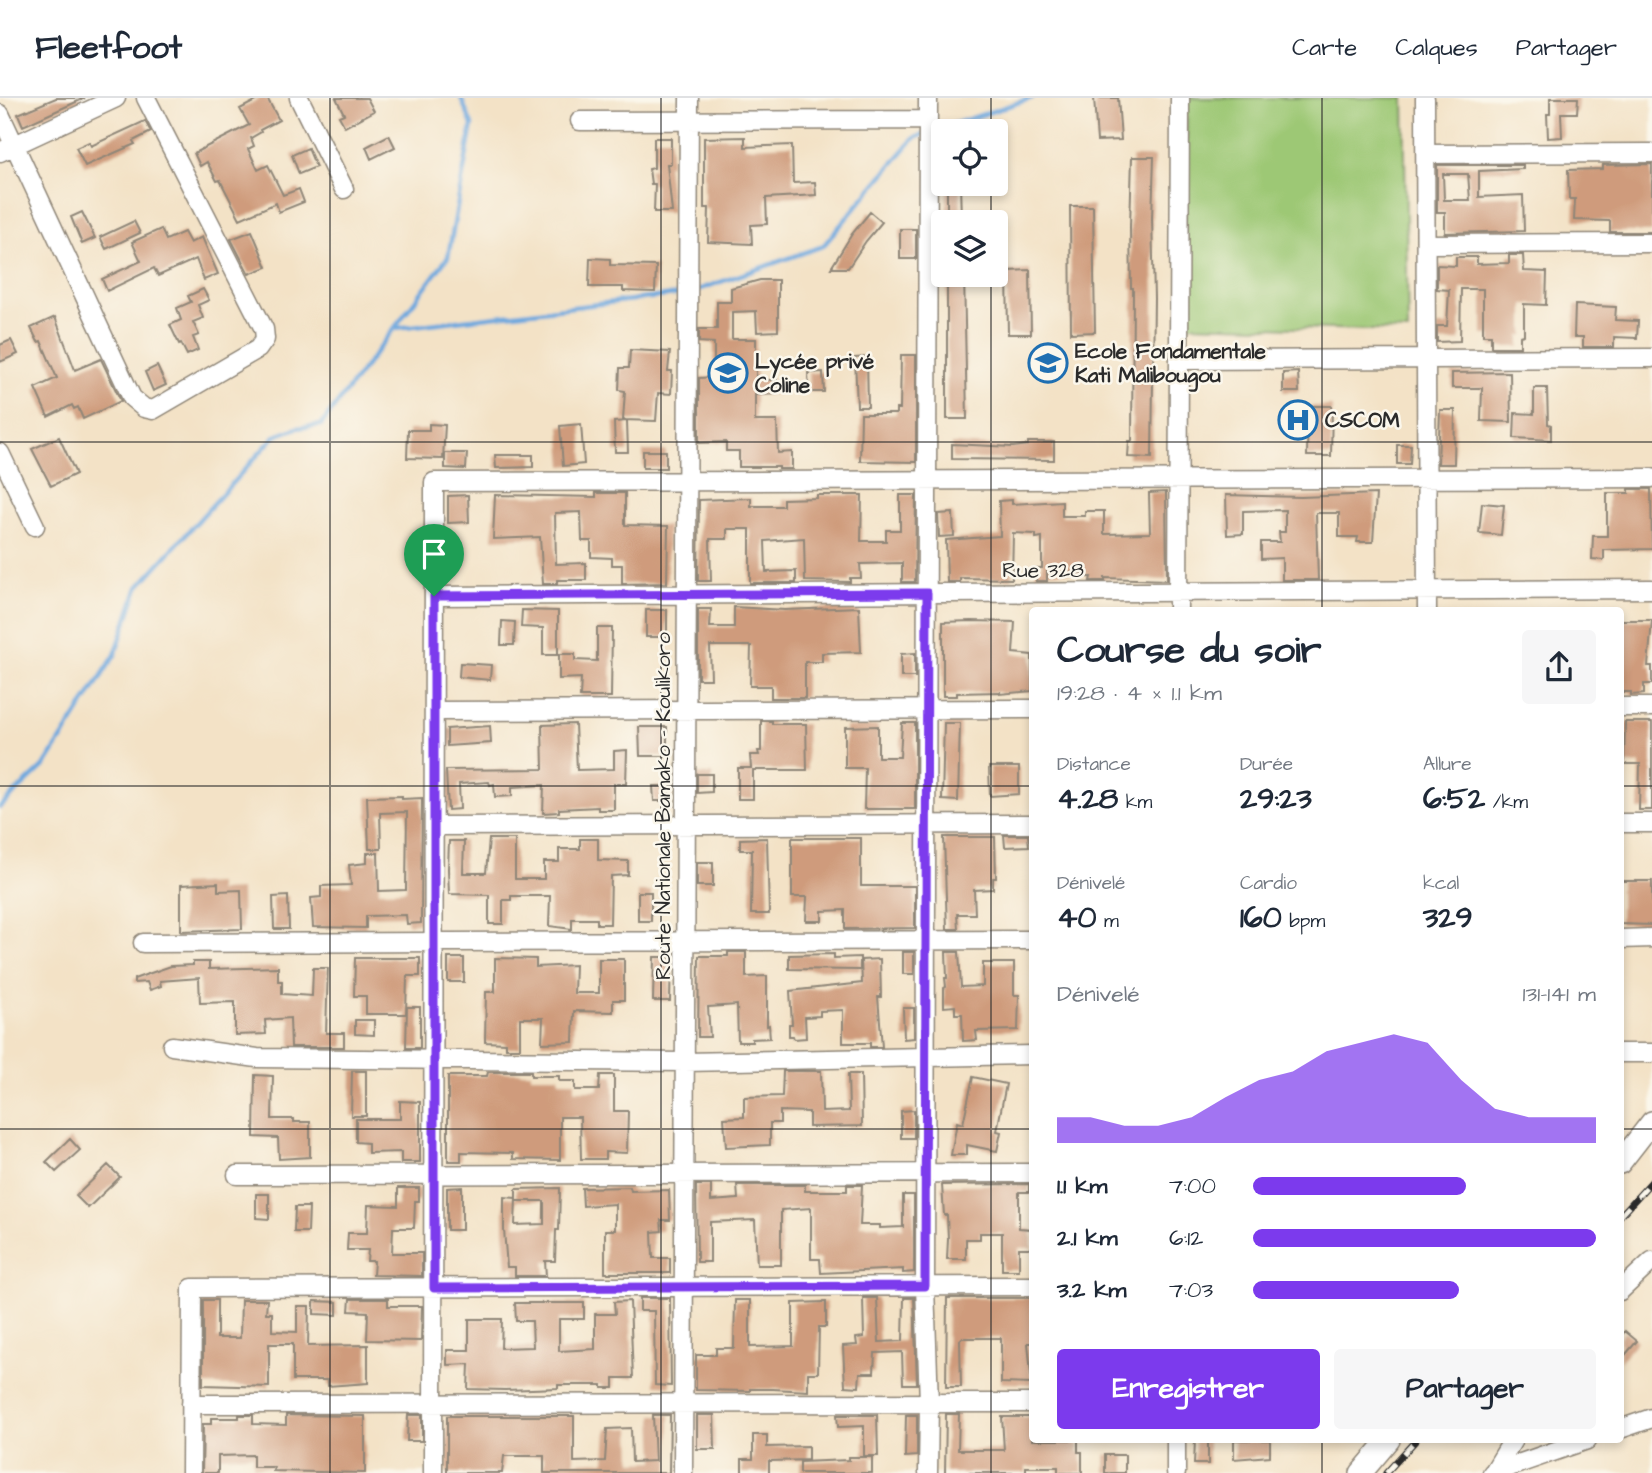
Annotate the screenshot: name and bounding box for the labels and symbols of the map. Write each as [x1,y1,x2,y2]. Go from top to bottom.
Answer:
place label: Ecole Fondamentale Kati Malibougou [1075,337,1267,392]
school or university icon: Ecole Fondamentale Kati Malibougou [1027,342,1069,384]
place label: Lycée privé Coline [755,347,875,400]
school or university icon: Lycée privé Coline [707,352,749,394]
hospital icon: CSCOM [1277,399,1319,441]
place label: CSCOM [1325,406,1400,435]
pin [404,524,464,596]
street label: Rue 328 [1002,556,1084,585]
street label: Route Nationale Bamako - Koulikoro [649,632,678,980]

